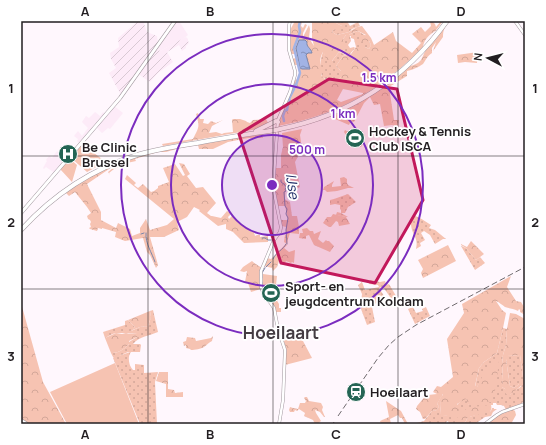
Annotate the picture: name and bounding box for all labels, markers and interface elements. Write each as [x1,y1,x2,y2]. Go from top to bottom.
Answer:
text: A [81,2,90,20]
text: B [206,2,214,20]
text: C [331,2,341,20]
text: D [456,2,466,20]
north arrow [468,38,508,78]
text: N [470,52,486,62]
text: 1.5 km [361,69,397,86]
text: 1 [8,79,14,97]
text: 1 [532,79,538,97]
text: 1 km [331,105,356,122]
place label: Hockey & Tennis Club ISCA [369,122,471,155]
sports icon: Hockey & Tennis Club ISCA [344,127,366,149]
place label: Be Clinic Brussel [82,138,137,171]
text: 500 m [289,141,325,158]
hospital icon: Be Clinic Brussel [57,143,79,165]
water label: IJse [282,172,304,201]
centre of rings [265,178,279,192]
text: 2 [7,213,15,231]
text: 2 [531,213,539,231]
place label: Sport- en jeugdcentrum Koldam [284,277,424,310]
sports icon: Sport- en jeugdcentrum Koldam [260,282,282,304]
district label: Hoeilaart [243,321,319,344]
text: 3 [7,347,15,365]
text: 3 [531,347,539,365]
station icon: Hoeilaart [345,381,367,403]
place label: Hoeilaart [370,383,429,401]
text: A [81,425,90,443]
text: B [206,425,214,443]
text: C [331,425,341,443]
text: D [456,425,466,443]

